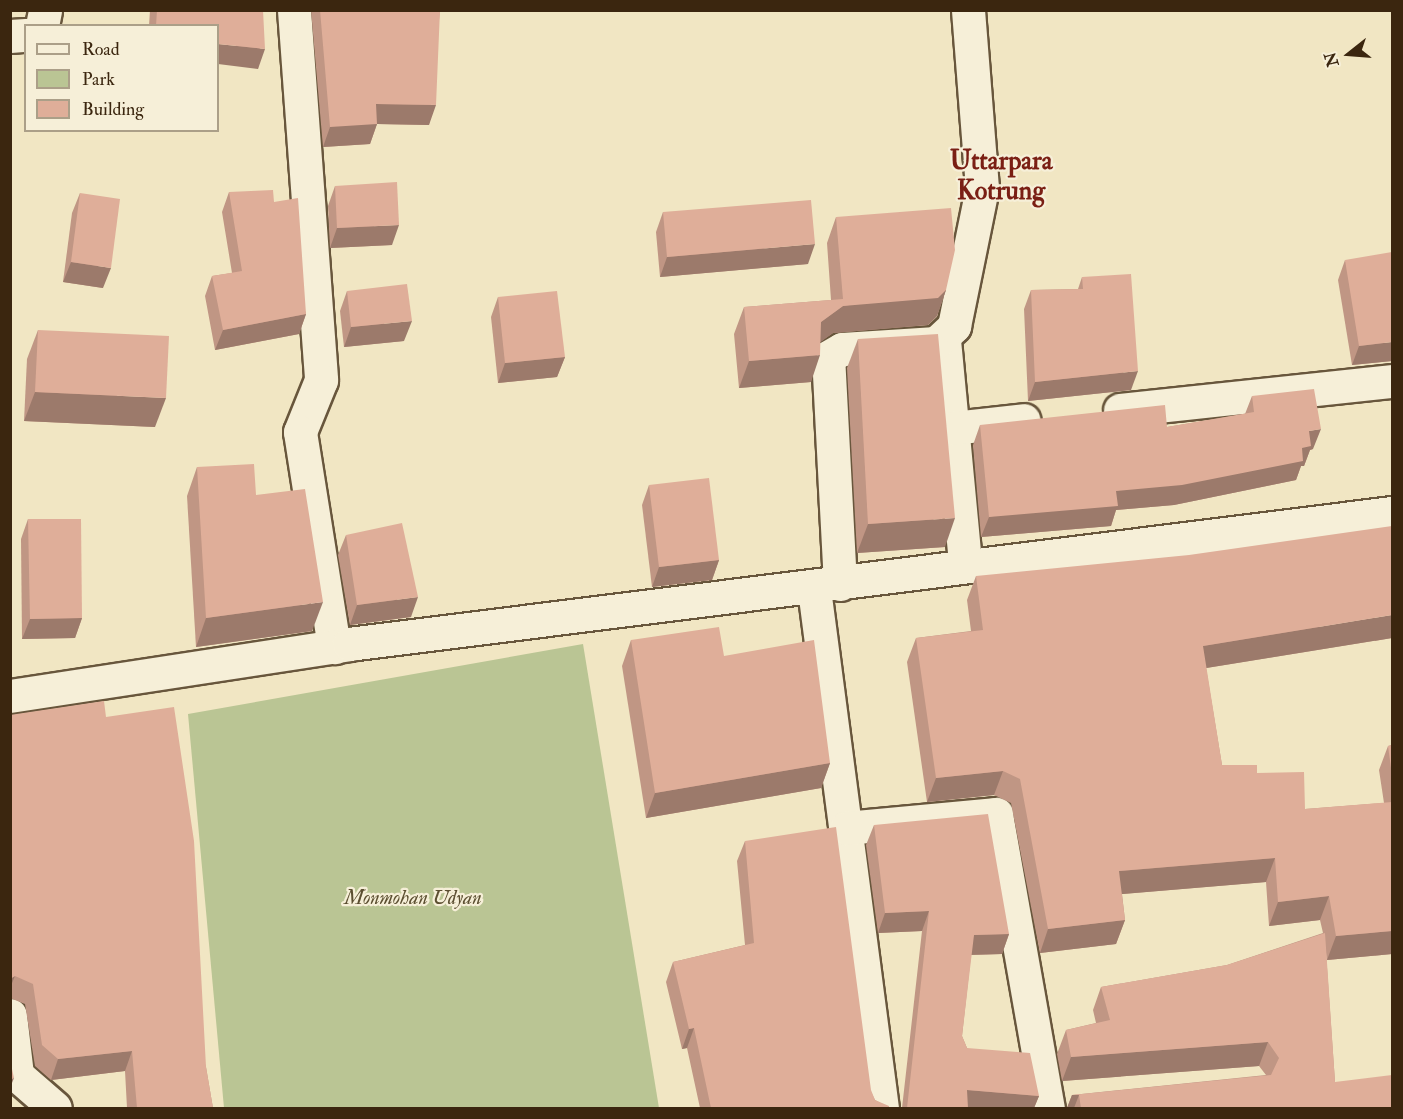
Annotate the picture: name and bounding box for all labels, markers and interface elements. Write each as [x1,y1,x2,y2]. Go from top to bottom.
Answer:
legend [24,24,219,132]
north arrow [1319,24,1379,84]
text: Road [82,38,120,61]
text: N [1320,49,1343,69]
text: Park [82,68,115,91]
text: Building [82,98,144,121]
district label: Uttarpara Kotrung [950,146,1052,207]
park label: Monmohan Udyan [344,885,482,909]

